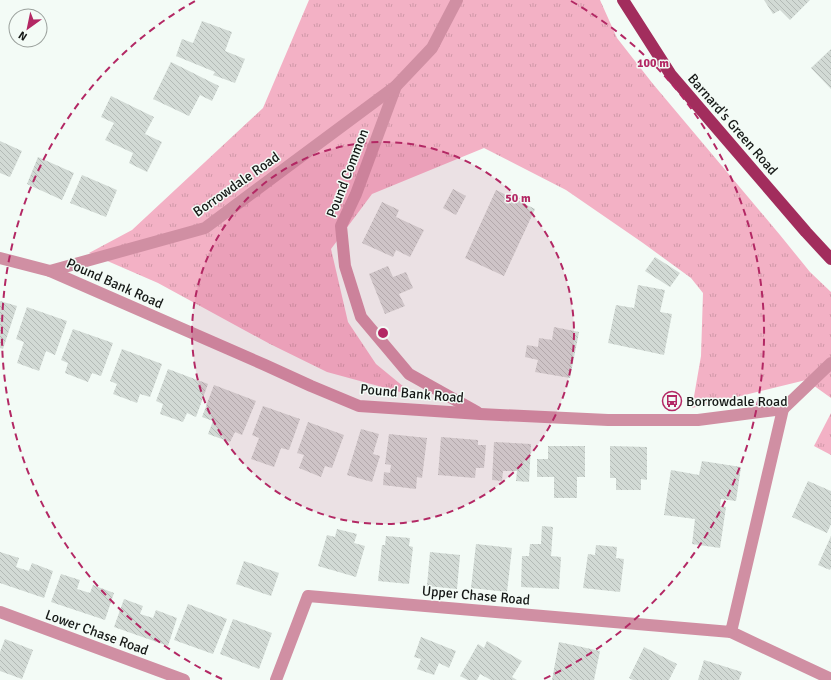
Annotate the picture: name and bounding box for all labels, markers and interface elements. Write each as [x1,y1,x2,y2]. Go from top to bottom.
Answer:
north arrow [8,8,48,48]
text: N [16,28,30,44]
text: 100 m [637,56,669,71]
street label: Barnard's Green Road [684,70,781,178]
street label: Pound Common [323,126,372,220]
street label: Borrowdale Road [190,148,283,221]
text: 50 m [505,191,531,206]
street label: Pound Bank Road [64,255,166,312]
centre of rings [376,326,390,340]
street label: Pound Bank Road [359,381,464,406]
bus stop icon: Borrowdale Road [661,390,683,412]
place label: Borrowdale Road [686,393,788,410]
street label: Upper Chase Road [421,582,531,609]
street label: Lower Chase Road [43,606,151,659]

